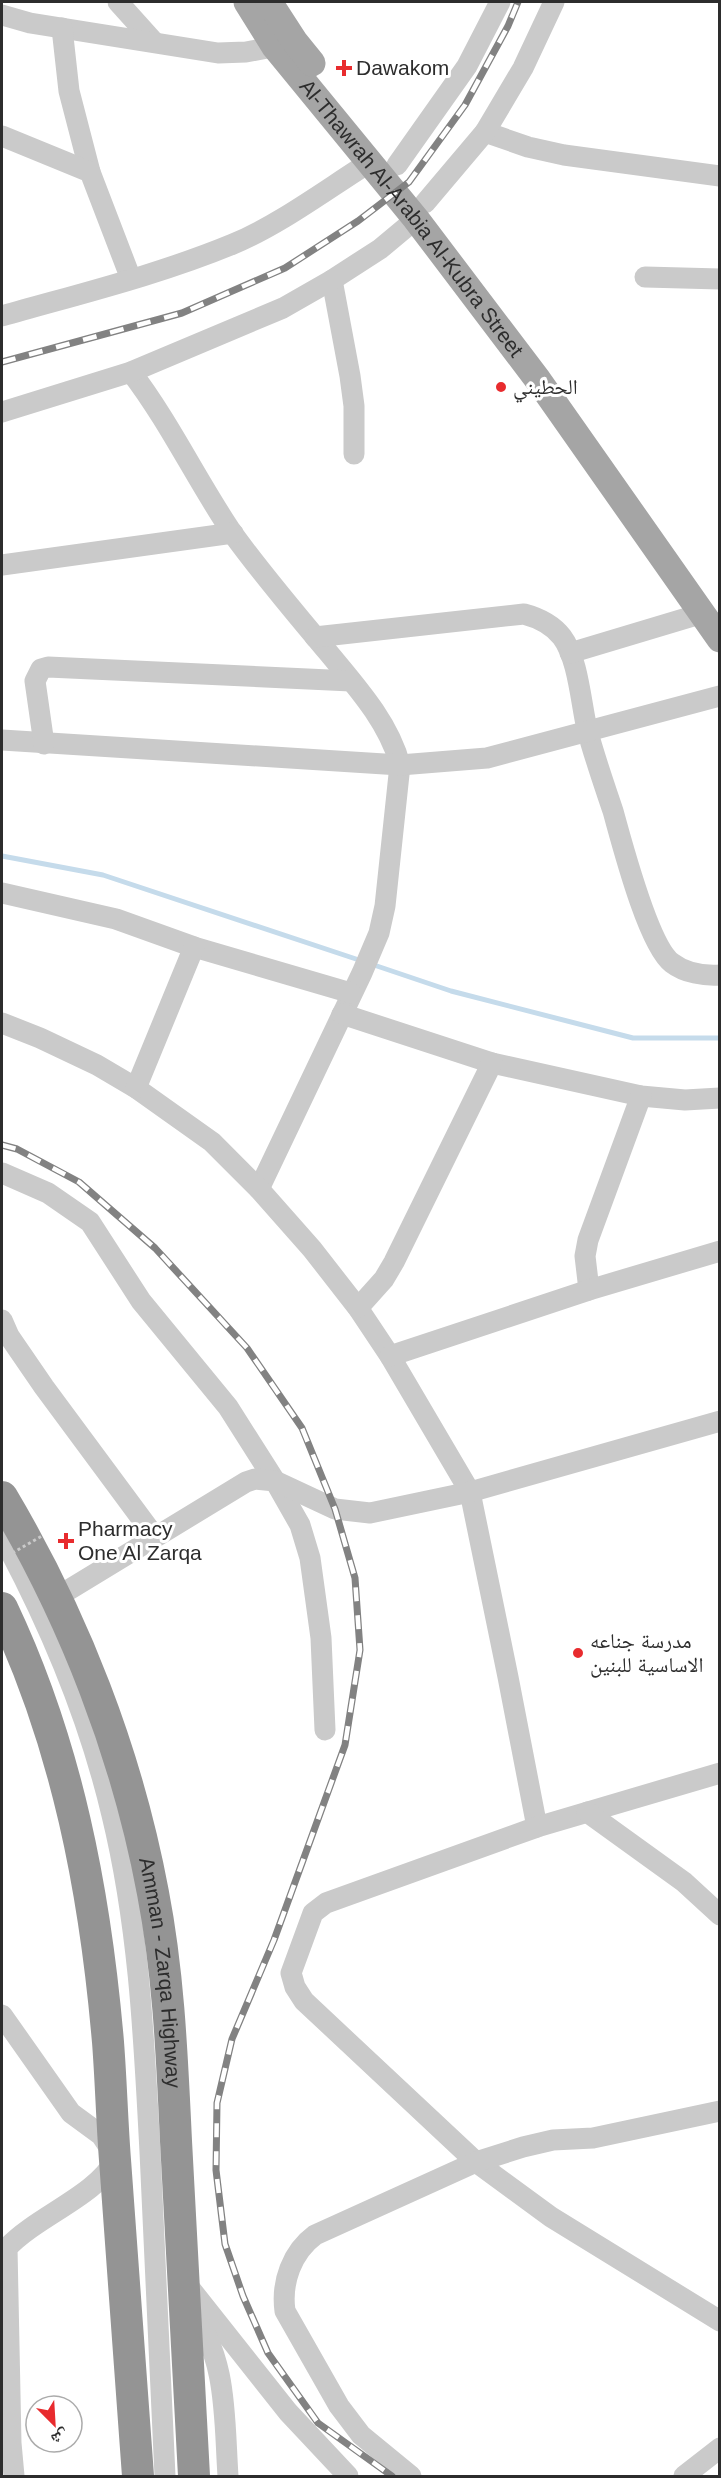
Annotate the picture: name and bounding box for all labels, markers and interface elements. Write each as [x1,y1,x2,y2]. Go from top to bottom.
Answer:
place label: Dawakom [356,56,449,79]
marker: Dawakom [337,61,351,75]
street label: Al-Thawrah Al-Arabia Al-Kubra Street [295,75,528,361]
place label: الحطيني [513,375,578,403]
marker: الحطيني [494,380,508,394]
place label: Pharmacy One Al Zarqa [78,1517,202,1564]
marker: Pharmacy One Al Zarqa [59,1534,73,1548]
place label: مدرسة جناعه الاساسية للبنين [590,1629,703,1678]
marker: مدرسة جناعه الاساسية للبنين [571,1646,585,1660]
street label: Amman - Zarqa Highway [135,1855,185,2089]
north arrow [24,2394,84,2454]
text: ش [48,2425,71,2448]

